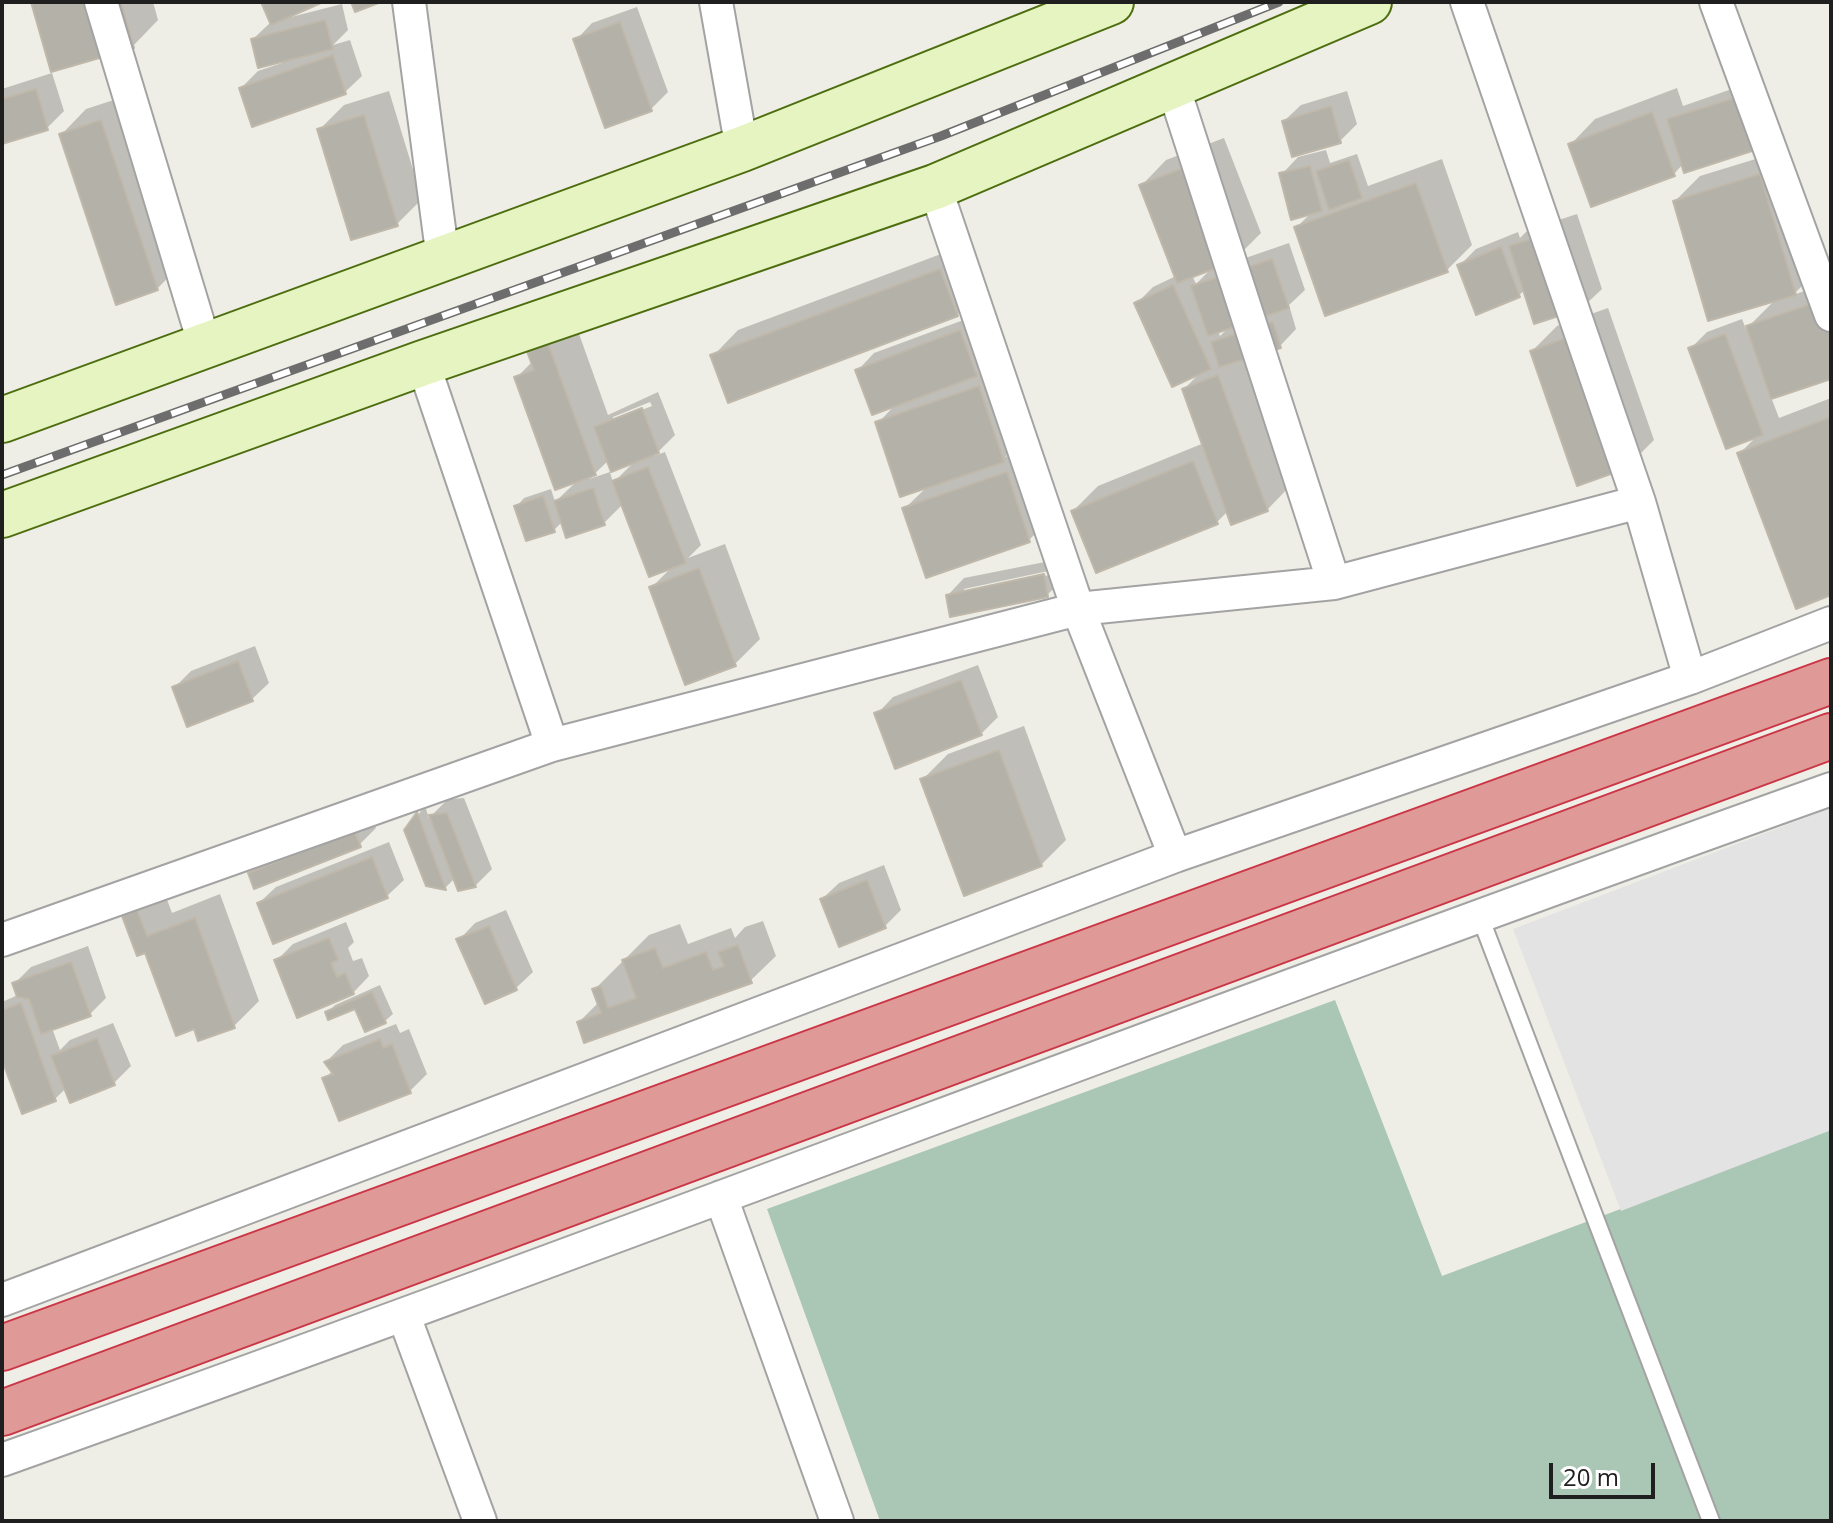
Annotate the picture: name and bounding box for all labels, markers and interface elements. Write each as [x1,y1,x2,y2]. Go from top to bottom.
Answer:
scale bar [1553,1447,1659,1497]
text: 20 m [1563,1460,1619,1493]

